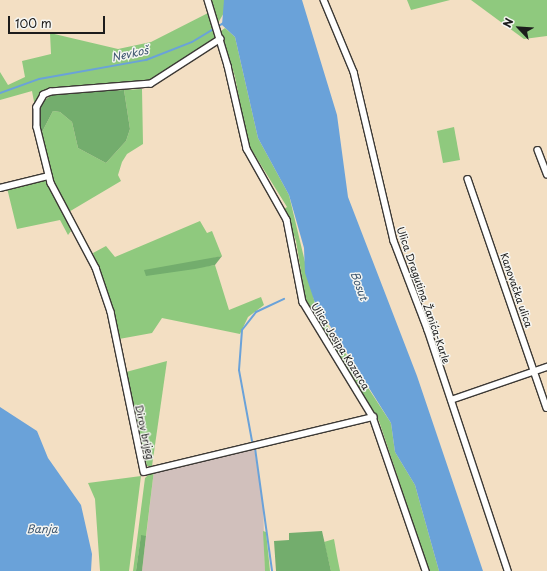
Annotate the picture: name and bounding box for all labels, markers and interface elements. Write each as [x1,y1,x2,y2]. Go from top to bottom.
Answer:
scale bar [10,8,107,34]
north arrow [499,8,539,48]
text: 100 m [15,14,52,32]
text: N [498,15,517,30]
water label: Nevkoš [110,44,150,64]
street label: Ulica Dragutina Žanića-Karle [395,225,453,365]
street label: Kanovačka ulica [499,251,535,329]
water label: Bosut [348,270,370,302]
street label: Ulica Josipa Kozarca [309,300,373,392]
street label: Dirov brijeg [133,403,157,461]
water label: Banja [26,522,58,536]

